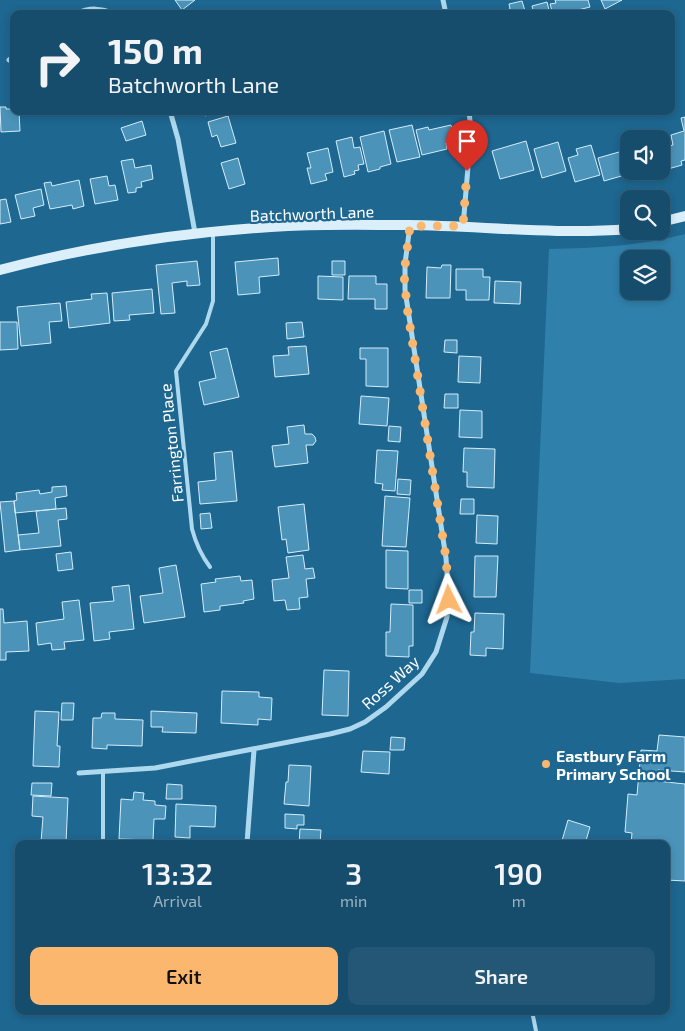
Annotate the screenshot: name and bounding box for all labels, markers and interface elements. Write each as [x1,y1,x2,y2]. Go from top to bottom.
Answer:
text: 150 m [108,29,203,71]
icon: right [25,30,90,95]
text: Batchworth Lane [108,71,279,97]
pin [446,120,488,171]
icon: arrive [453,127,481,155]
map controls [620,130,670,300]
button: sound [620,130,670,180]
button: search [620,190,670,240]
street label: Batchworth Lane [249,201,375,225]
button: layers [620,250,670,300]
street label: Farrington Place [155,383,187,503]
position arrow [422,573,474,625]
street label: Ross Way [357,651,423,713]
place label: Eastbury Farm Primary School [556,746,671,784]
marker: Eastbury Farm Primary School [540,758,552,770]
text: 13:32 [142,855,213,891]
text: 3 [345,855,362,891]
text: 190 [494,855,543,891]
text: Arrival [153,891,202,910]
text: min [340,891,367,910]
text: m [512,891,526,910]
button: Exit [30,947,338,1005]
button: Share [348,947,655,1005]

